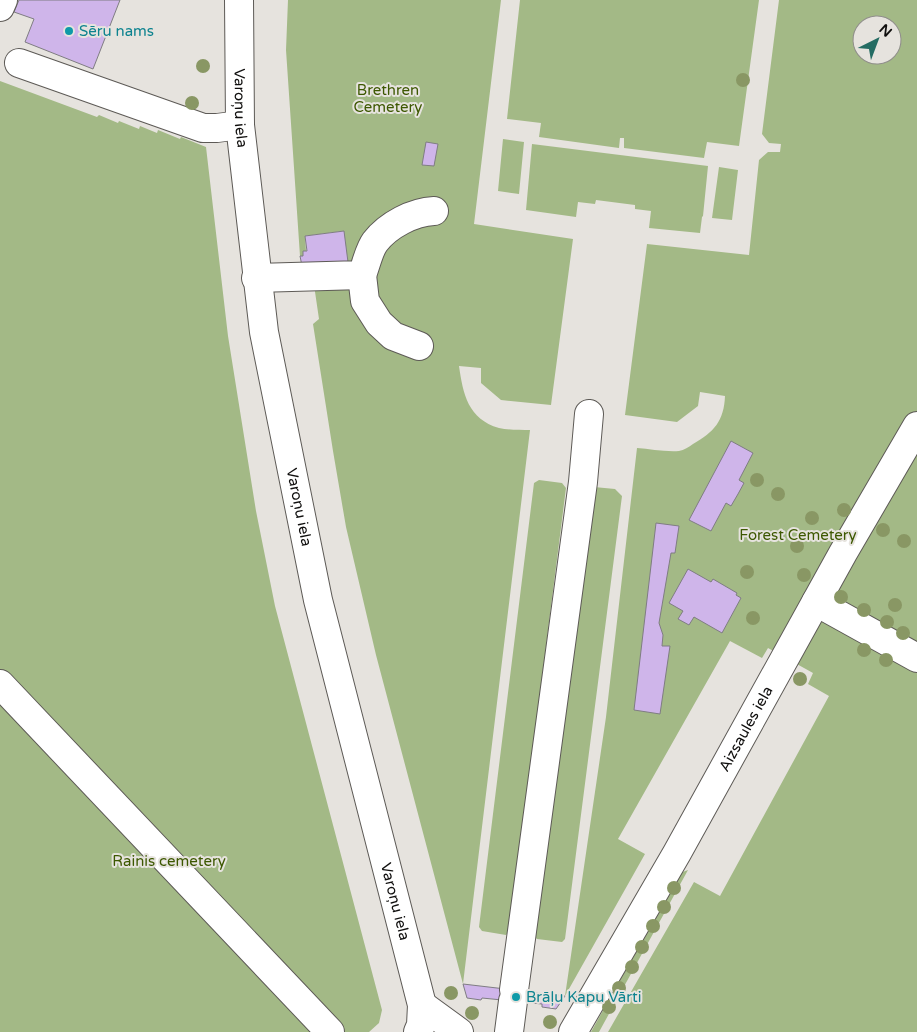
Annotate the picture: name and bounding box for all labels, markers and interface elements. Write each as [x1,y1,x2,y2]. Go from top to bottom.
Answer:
north arrow [852,15,902,65]
text: N [875,21,895,41]
place label: Sēru nams [79,22,154,40]
marker: Sēru nams [63,25,75,37]
street label: Varoņu iela [231,68,252,149]
park label: Brethren Cemetery [354,81,422,116]
street label: Varoņu iela [283,466,316,548]
park label: Forest Cemetery [739,526,857,544]
street label: Aizsaules iela [715,683,777,775]
park label: Rainis cemetery [112,852,226,870]
street label: Varoņu iela [377,861,414,942]
place label: Brāļu Kapu Vārti [526,988,641,1006]
marker: Brāļu Kapu Vārti [510,991,522,1003]

